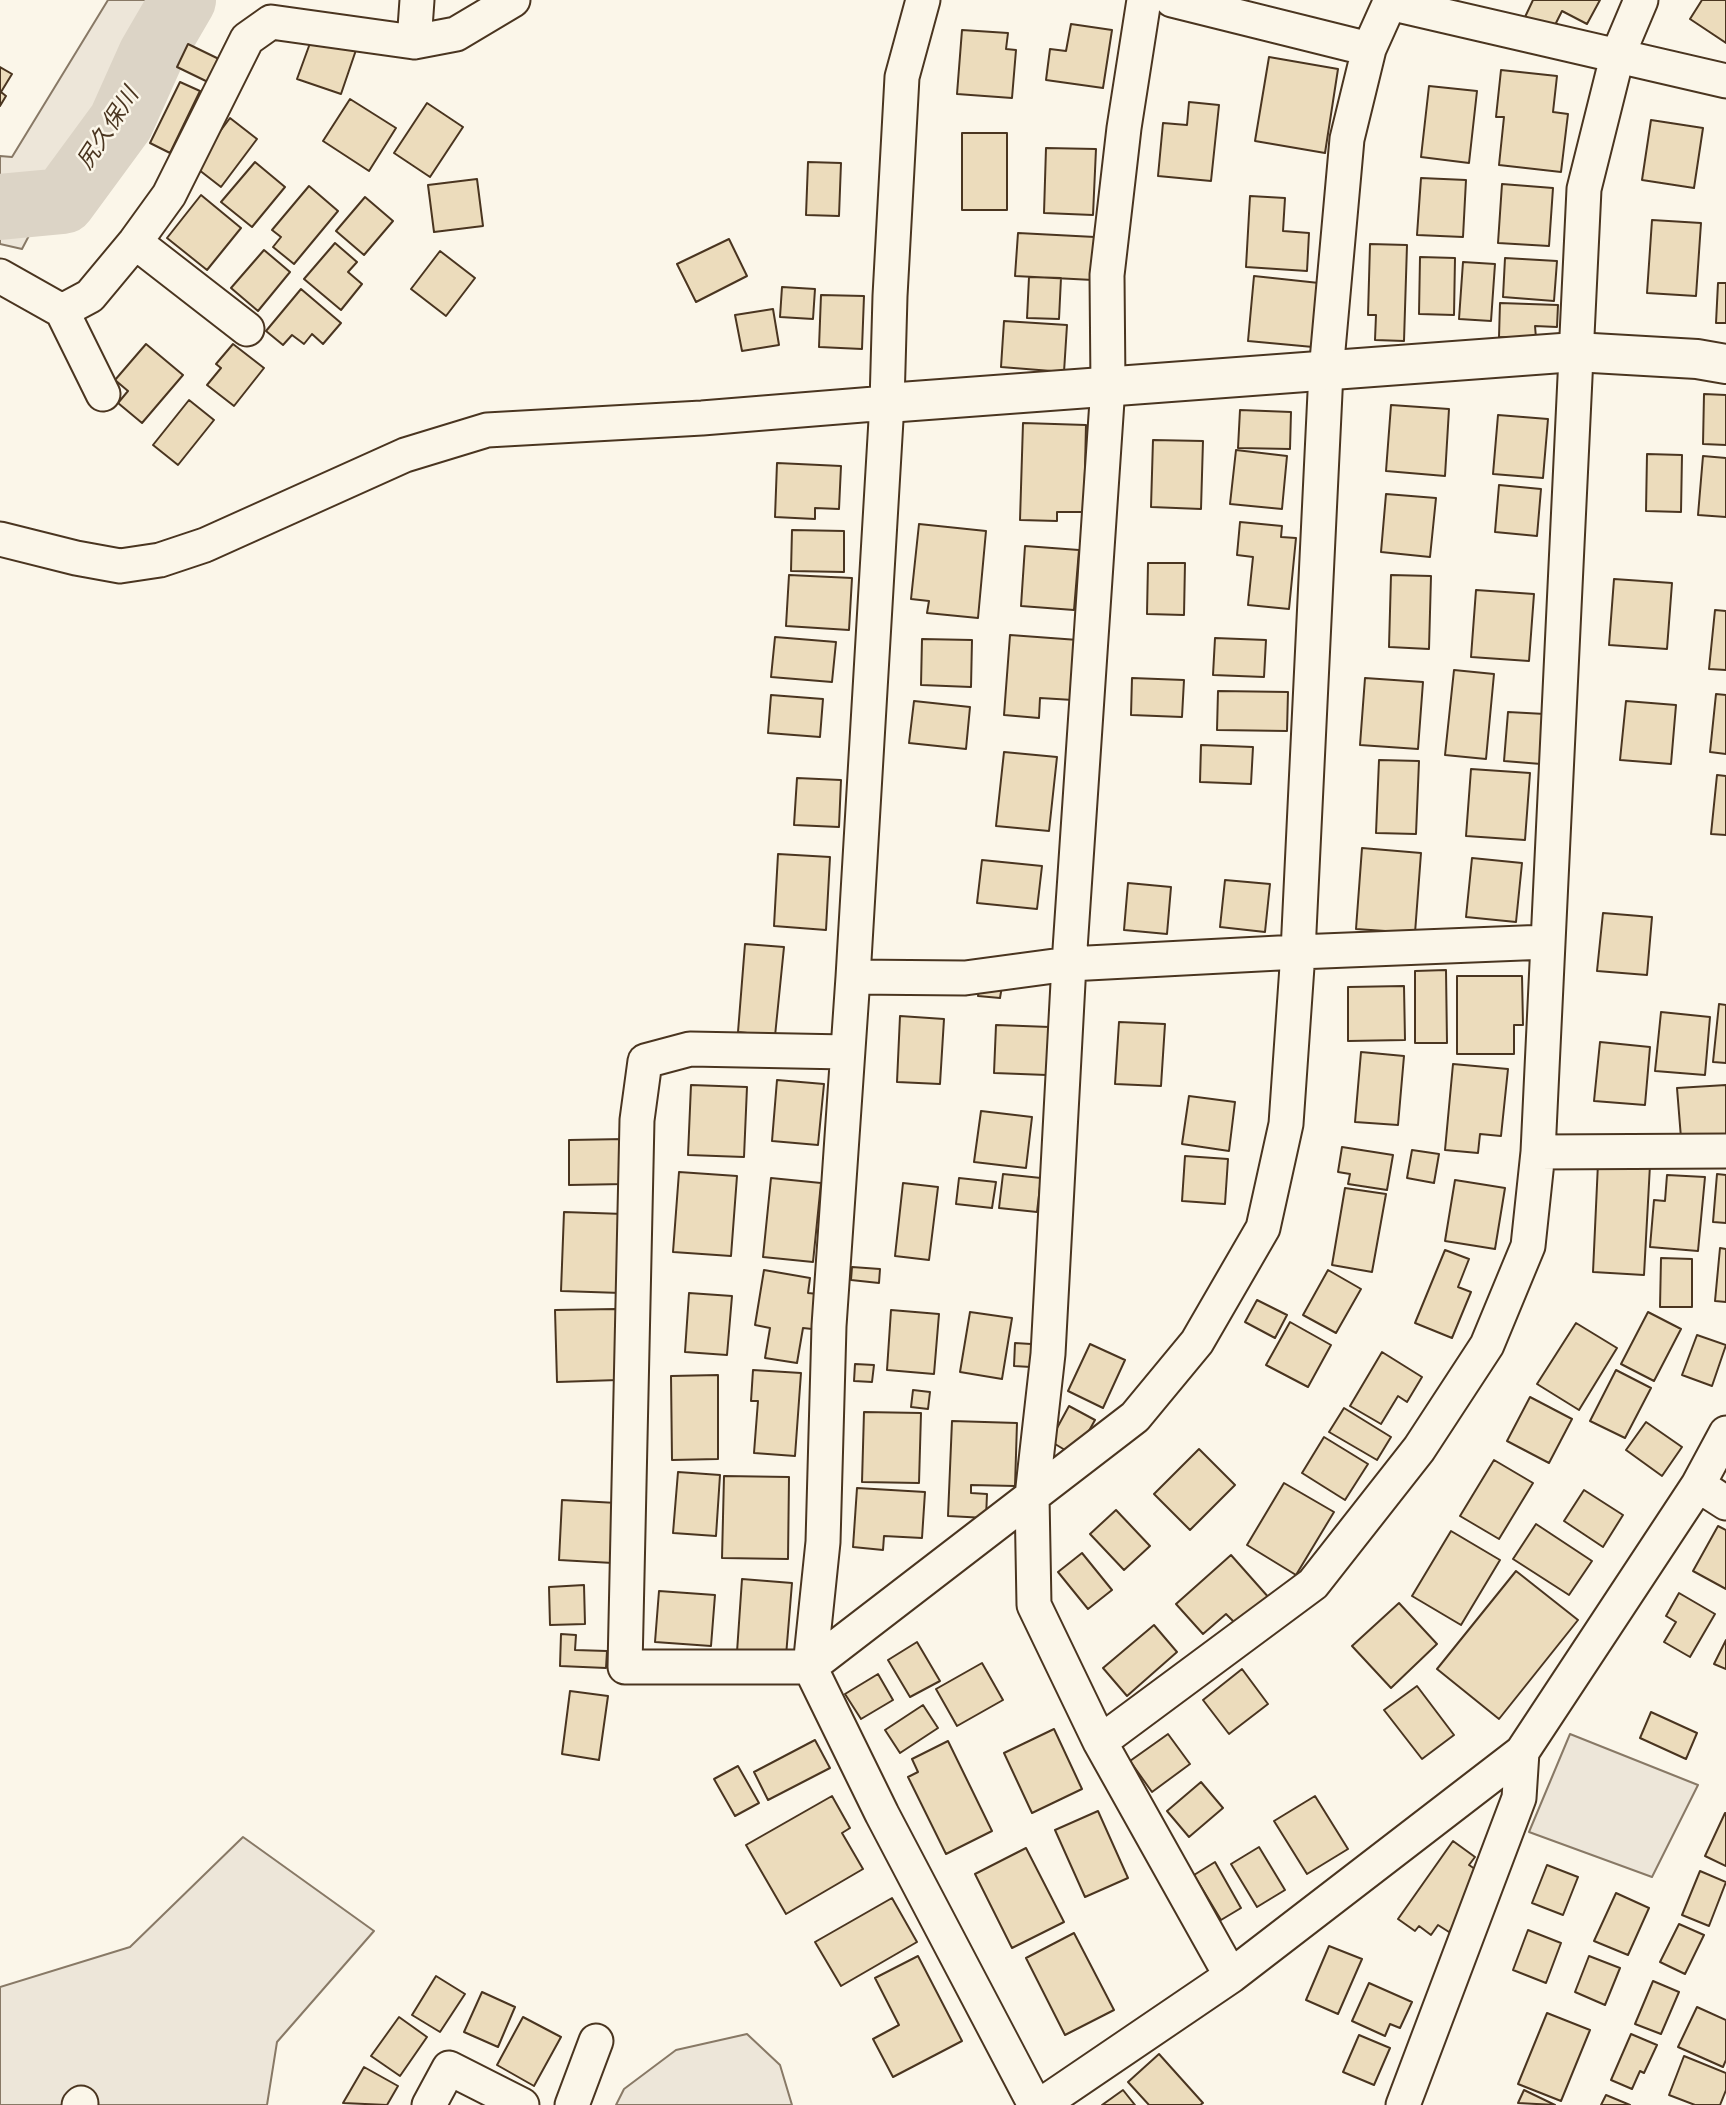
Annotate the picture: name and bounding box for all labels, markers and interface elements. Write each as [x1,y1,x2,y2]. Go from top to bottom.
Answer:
water label: 尻久保川 [73,84,147,176]

